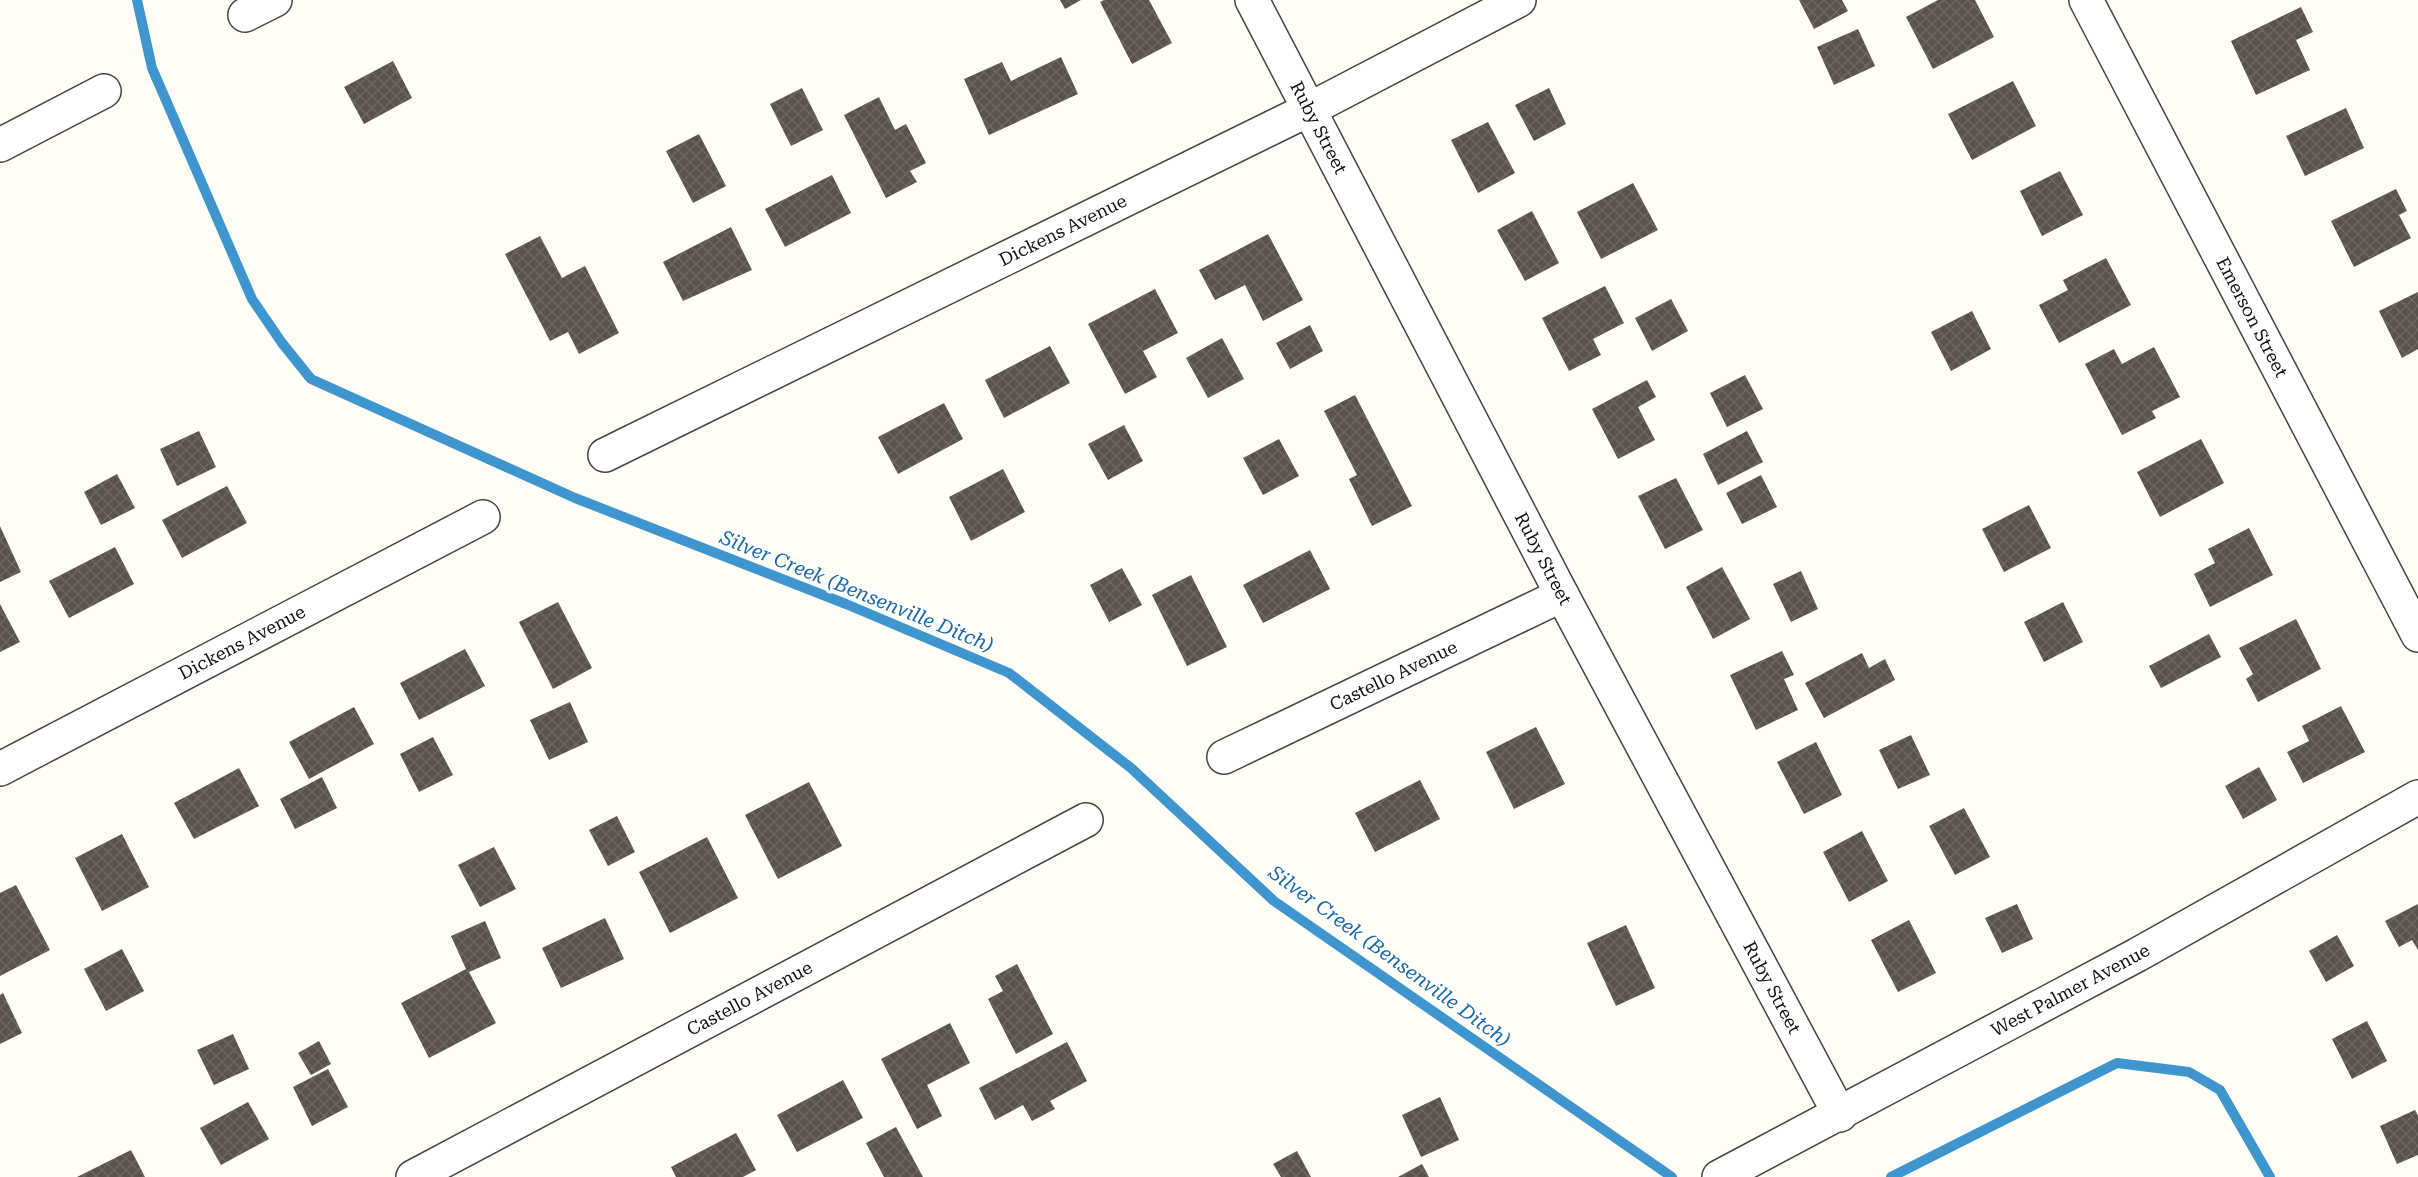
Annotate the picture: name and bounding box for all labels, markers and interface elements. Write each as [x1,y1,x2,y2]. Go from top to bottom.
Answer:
street label: Ruby Street [1286,78,1352,178]
street label: Dickens Avenue [995,190,1130,270]
street label: Emerson Street [2212,253,2292,381]
street label: Ruby Street [1511,509,1576,609]
water label: Silver Creek (Bensenville Ditch) [716,525,997,657]
street label: Dickens Avenue [175,601,309,684]
street label: Castello Avenue [1326,636,1461,715]
water label: Silver Creek (Bensenville Ditch) [1264,860,1516,1052]
street label: Ruby Street [1739,938,1806,1037]
street label: West Palmer Avenue [1987,939,2153,1041]
street label: Castello Avenue [683,956,816,1040]

